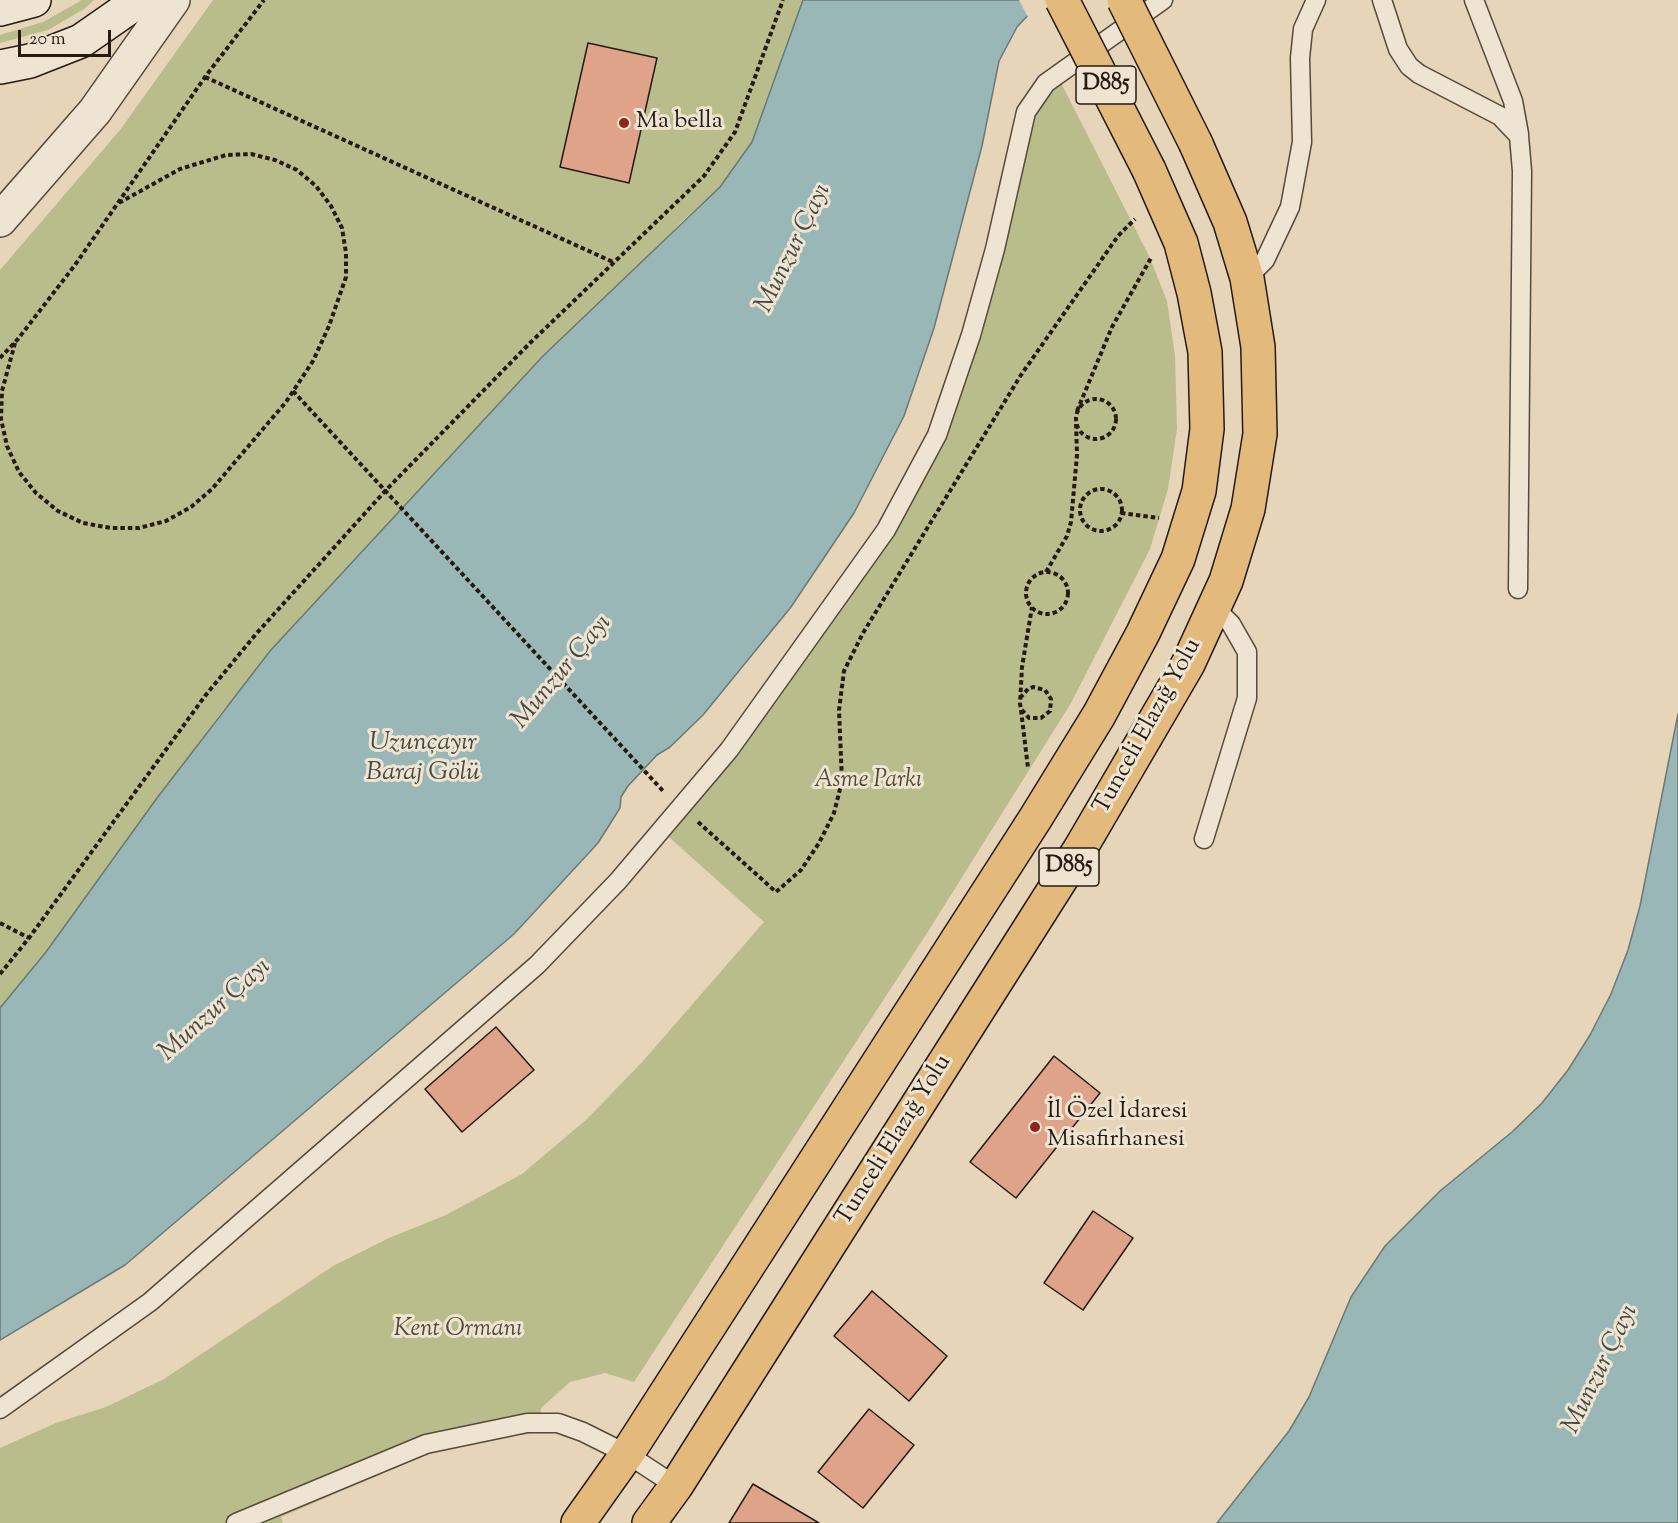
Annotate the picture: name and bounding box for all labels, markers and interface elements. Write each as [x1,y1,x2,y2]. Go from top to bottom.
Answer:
scale bar [21,18,114,56]
text: 20 m [29,27,66,53]
road number: D885 [1076,66,1136,104]
place label: Ma bella [636,109,723,137]
marker: Ma bella [617,116,631,130]
water label: Munzur Çayı [750,179,840,319]
water label: Munzur Çayı [506,610,620,736]
street label: Tunceli Elazığ Yolu [1089,634,1209,820]
water label: Uzunçayır Baraj Gölü [366,729,480,790]
park label: Asme Parkı [814,768,922,796]
road number: D885 [1039,848,1099,886]
water label: Munzur Çayı [154,953,278,1069]
street label: Tunceli Elazığ Yolu [831,1050,959,1232]
place label: İl Özel İdaresi Misafirhanesi [1047,1099,1188,1155]
marker: İl Özel İdaresi Misafirhanesi [1028,1120,1042,1134]
water label: Munzur Çayı [1557,1300,1647,1440]
park label: Kent Ormanı [394,1317,522,1345]

